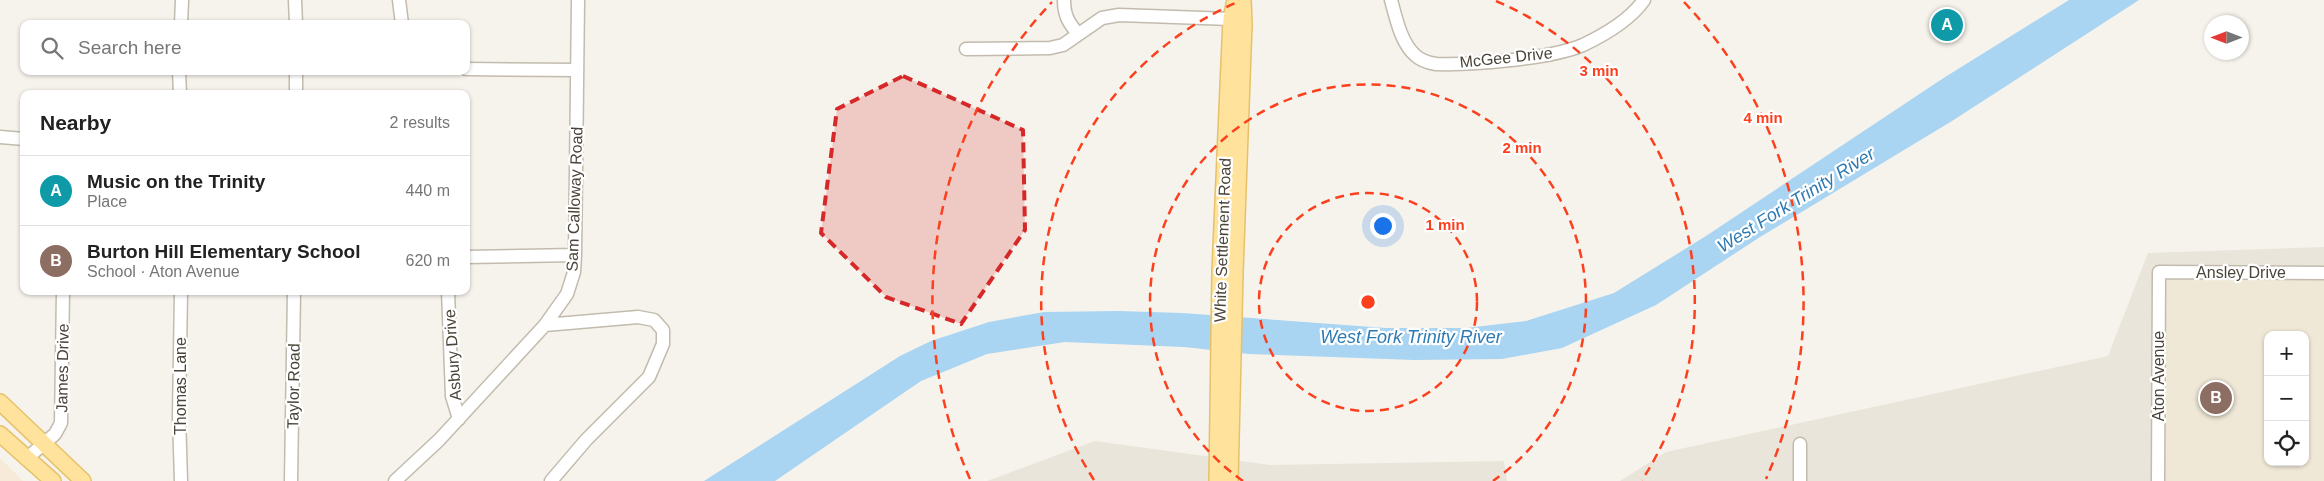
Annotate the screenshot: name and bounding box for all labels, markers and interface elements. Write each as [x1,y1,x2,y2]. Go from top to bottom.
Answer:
pin: A [1931,6,1963,44]
north arrow [2204,15,2249,60]
search box [20,20,470,75]
icon: search [38,34,66,62]
text: Search here [78,37,182,58]
street label: McGee Drive [1459,44,1553,71]
text: 3 min [1579,62,1619,79]
text: 4 min [1743,109,1783,126]
text: Nearby [40,111,111,134]
text: 2 results [390,114,450,131]
street label: Sam Calloway Road [563,126,586,272]
text: 2 min [1502,139,1542,156]
water label: West Fork Trinity River [1714,143,1879,257]
street label: White Settlement Road [1211,158,1234,323]
text: Music on the Trinity [87,171,265,192]
text: A [50,182,62,199]
text: 440 m [406,182,450,199]
text: Place [87,193,127,210]
your location [1370,213,1396,239]
text: 1 min [1425,216,1465,233]
text: Burton Hill Elementary School [87,241,360,262]
text: B [50,252,62,269]
text: 620 m [406,252,450,269]
text: School · Aton Avenue [87,263,240,280]
street label: Ansley Drive [2196,264,2286,281]
centre of rings [1359,293,1377,311]
street label: Asbury Drive [441,309,464,401]
street label: James Drive [53,323,72,413]
water label: West Fork Trinity River [1320,327,1503,347]
street label: Aton Avenue [2150,331,2167,421]
map controls [2264,331,2309,466]
button: + [2264,331,2309,376]
street label: Thomas Lane [172,337,189,435]
street label: Taylor Road [284,343,303,429]
button: − [2264,376,2309,421]
pin: B [2200,379,2232,417]
button: locate [2264,421,2309,466]

